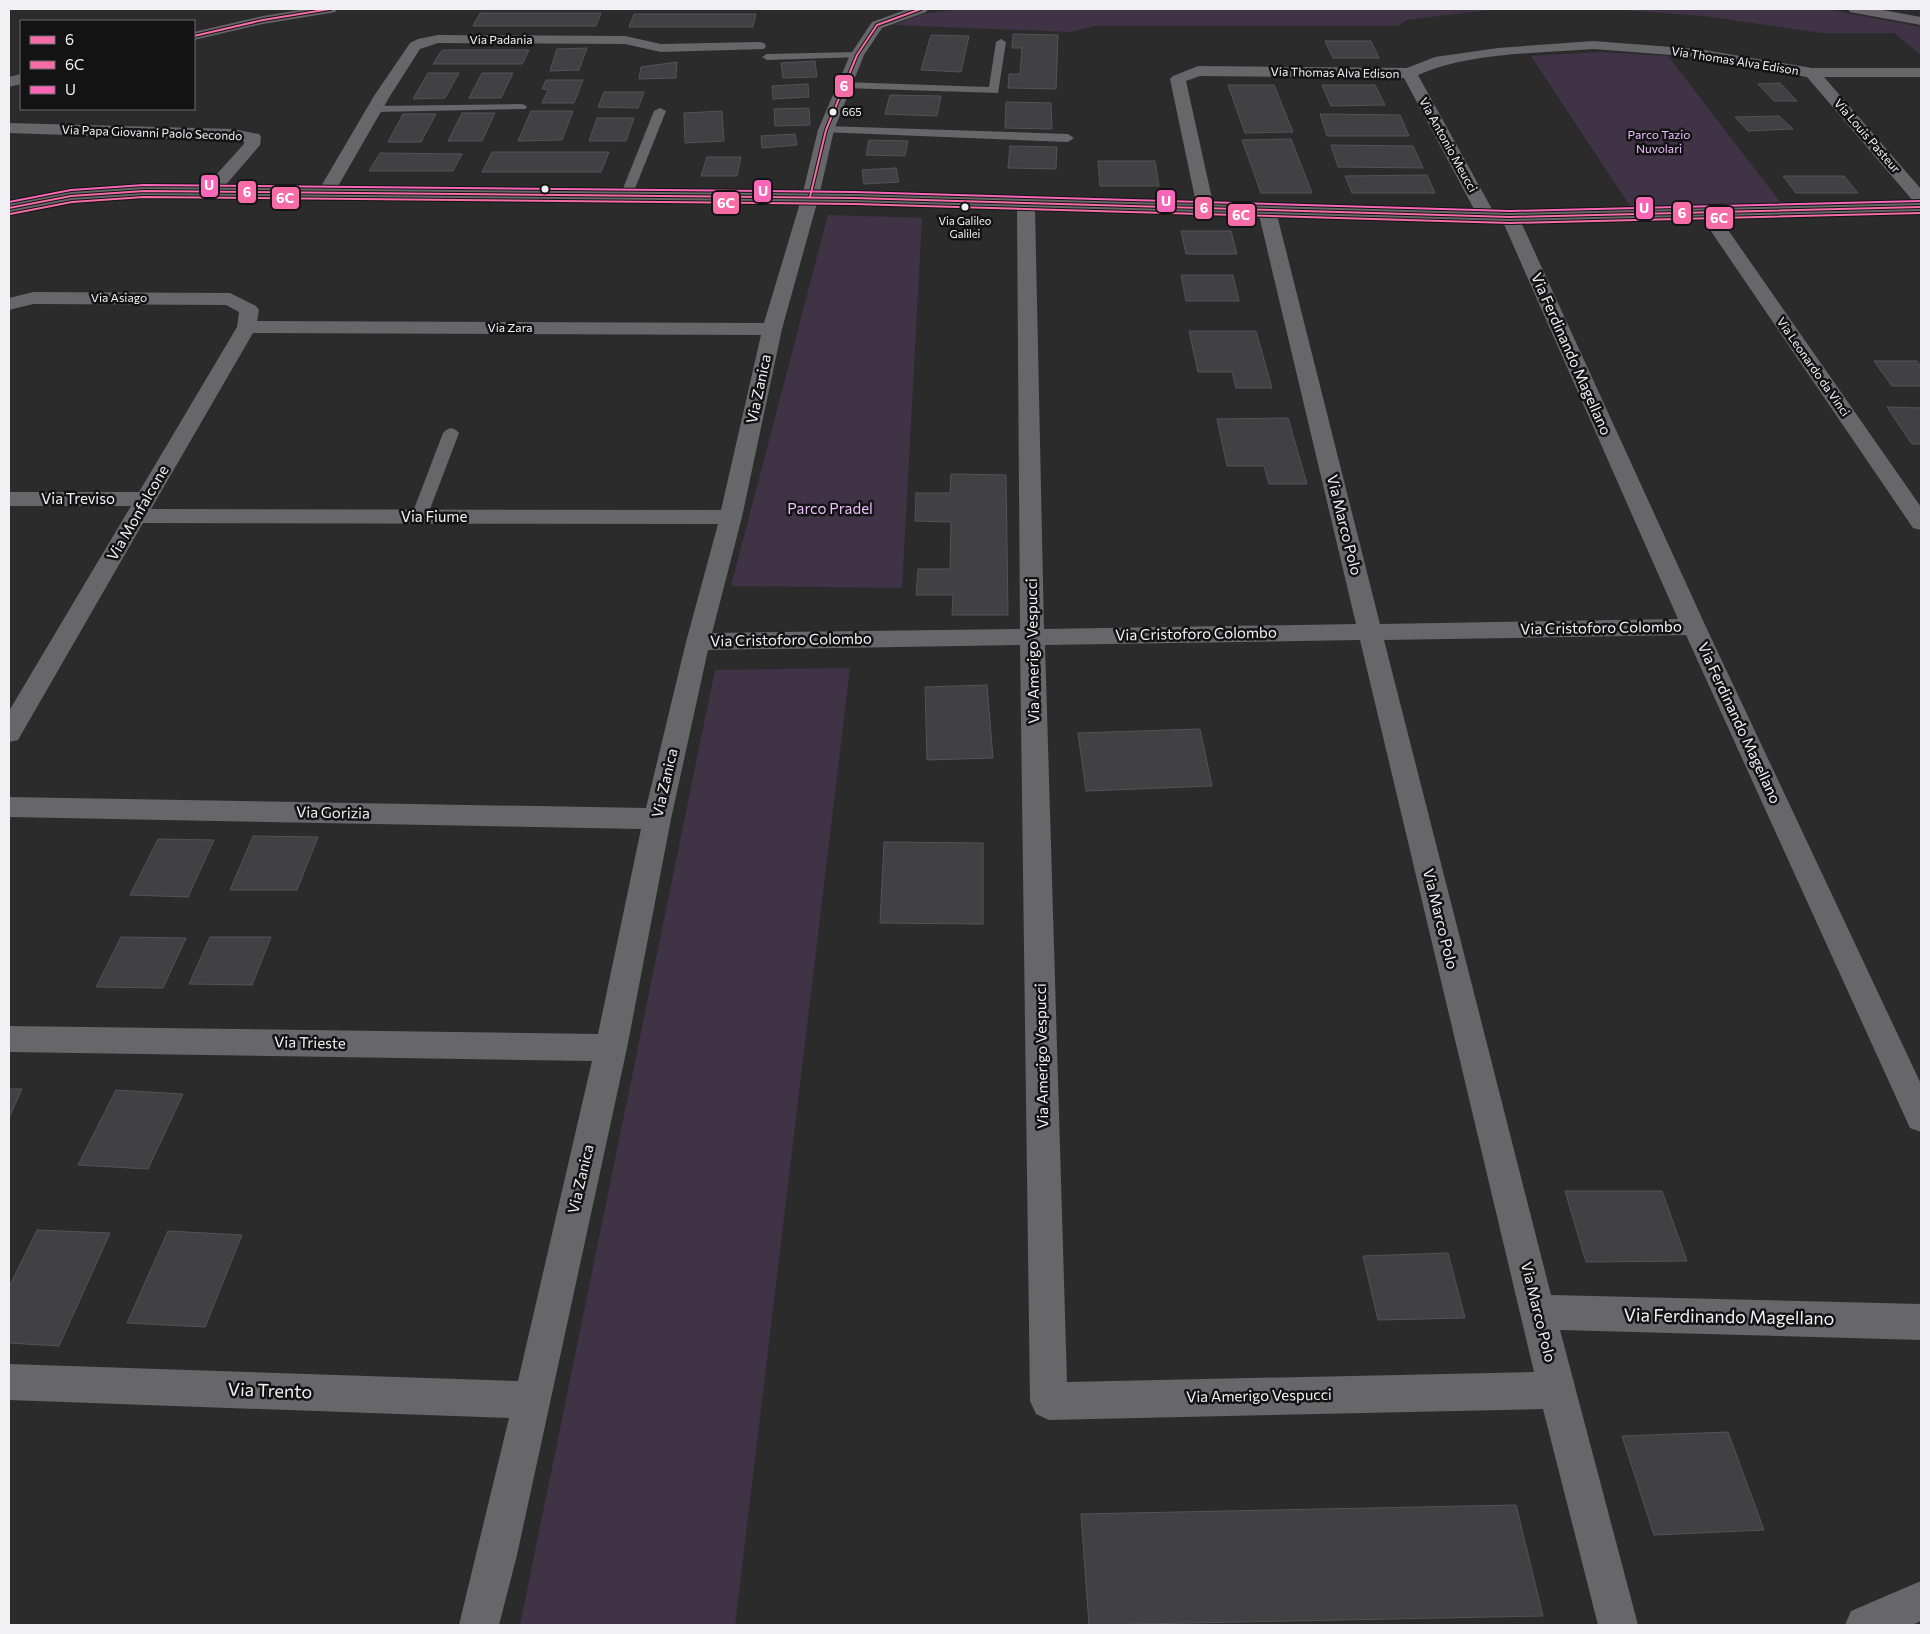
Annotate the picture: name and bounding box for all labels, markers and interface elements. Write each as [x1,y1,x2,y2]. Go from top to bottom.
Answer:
legend [20,20,195,110]
text: 6 [65,30,74,48]
street label: Via Padania [469,32,533,46]
street label: Via Thomas Alva Edison [1670,43,1800,77]
text: 6C [65,55,84,73]
street label: Via Thomas Alva Edison [1271,64,1399,80]
line badge: 6 [834,74,854,98]
text: 6 [840,77,849,94]
text: U [65,80,76,98]
street label: Via Antonio Meucci [1417,95,1481,194]
street label: Via Louis Pasteur [1832,96,1904,175]
place label: 665 [842,105,862,118]
marker: 665 [828,107,838,117]
street label: Via Papa Giovanni Paolo Secondo [62,122,243,142]
park label: Parco Tazio Nuvolari [1628,127,1690,155]
line badge: U [200,174,219,198]
text: U [204,176,214,193]
line badge: U [753,179,772,203]
line badge: 6 [237,180,257,204]
text: U [758,182,768,199]
text: 6 [243,183,252,200]
unlabelled marker [540,184,550,194]
line badge: 6C [271,186,300,210]
text: 6C [276,189,294,206]
line badge: U [1156,189,1176,213]
line badge: 6C [712,191,740,215]
text: U [1161,192,1171,209]
text: 6C [717,194,735,211]
line badge: 6 [1194,196,1213,220]
line badge: U [1635,196,1654,220]
text: 6 [1200,199,1209,216]
text: U [1639,199,1649,216]
line badge: 6 [1672,201,1692,225]
marker: Via Galileo Galilei [960,202,970,212]
line badge: 6C [1227,203,1256,227]
text: 6 [1678,204,1687,221]
text: 6C [1232,206,1250,223]
line badge: 6C [1705,206,1734,230]
text: 6C [1710,209,1728,226]
place label: Via Galileo Galilei [939,214,992,240]
street label: Via Ferdinando Magellano [1528,270,1616,438]
street label: Via Asiago [91,290,147,304]
street label: Via Leonardo da Vinci [1774,314,1853,418]
street label: Via Zara [487,320,533,334]
street label: Via Zanica [742,352,774,425]
street label: Via Monfalcone [103,462,172,563]
street label: Via Marco Polo [1324,473,1366,577]
street label: Via Treviso [41,489,115,507]
park label: Parco Pradel [787,499,873,517]
street label: Via Fiume [401,507,467,525]
street label: Via Amerigo Vespucci [1022,578,1042,724]
street label: Via Cristoforo Colombo [1520,617,1682,637]
street label: Via Cristoforo Colombo [1115,623,1277,643]
street label: Via Cristoforo Colombo [710,629,872,649]
street label: Via Ferdinando Magellano [1695,639,1785,806]
street label: Via Zanica [647,746,681,819]
street label: Via Gorizia [296,802,370,822]
street label: Via Marco Polo [1420,867,1462,971]
street label: Via Amerigo Vespucci [1031,983,1051,1129]
street label: Via Trieste [274,1032,346,1052]
street label: Via Zanica [563,1142,597,1215]
street label: Via Marco Polo [1518,1260,1560,1364]
street label: Via Ferdinando Magellano [1623,1303,1835,1329]
street label: Via Trento [227,1378,313,1402]
street label: Via Amerigo Vespucci [1186,1385,1332,1405]

